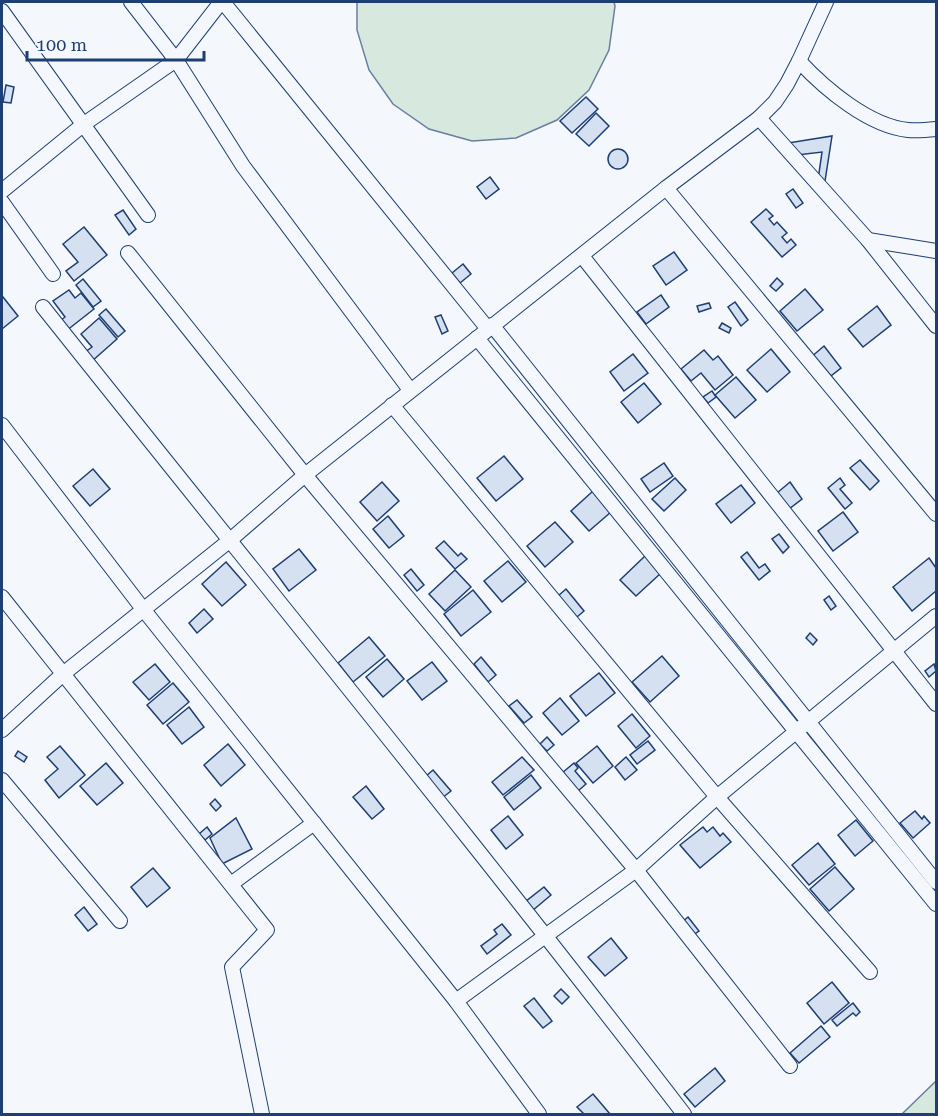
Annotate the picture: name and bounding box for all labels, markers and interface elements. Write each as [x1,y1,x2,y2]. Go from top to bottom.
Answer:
scale bar [27,24,204,62]
text: 100 m [36,34,87,55]

